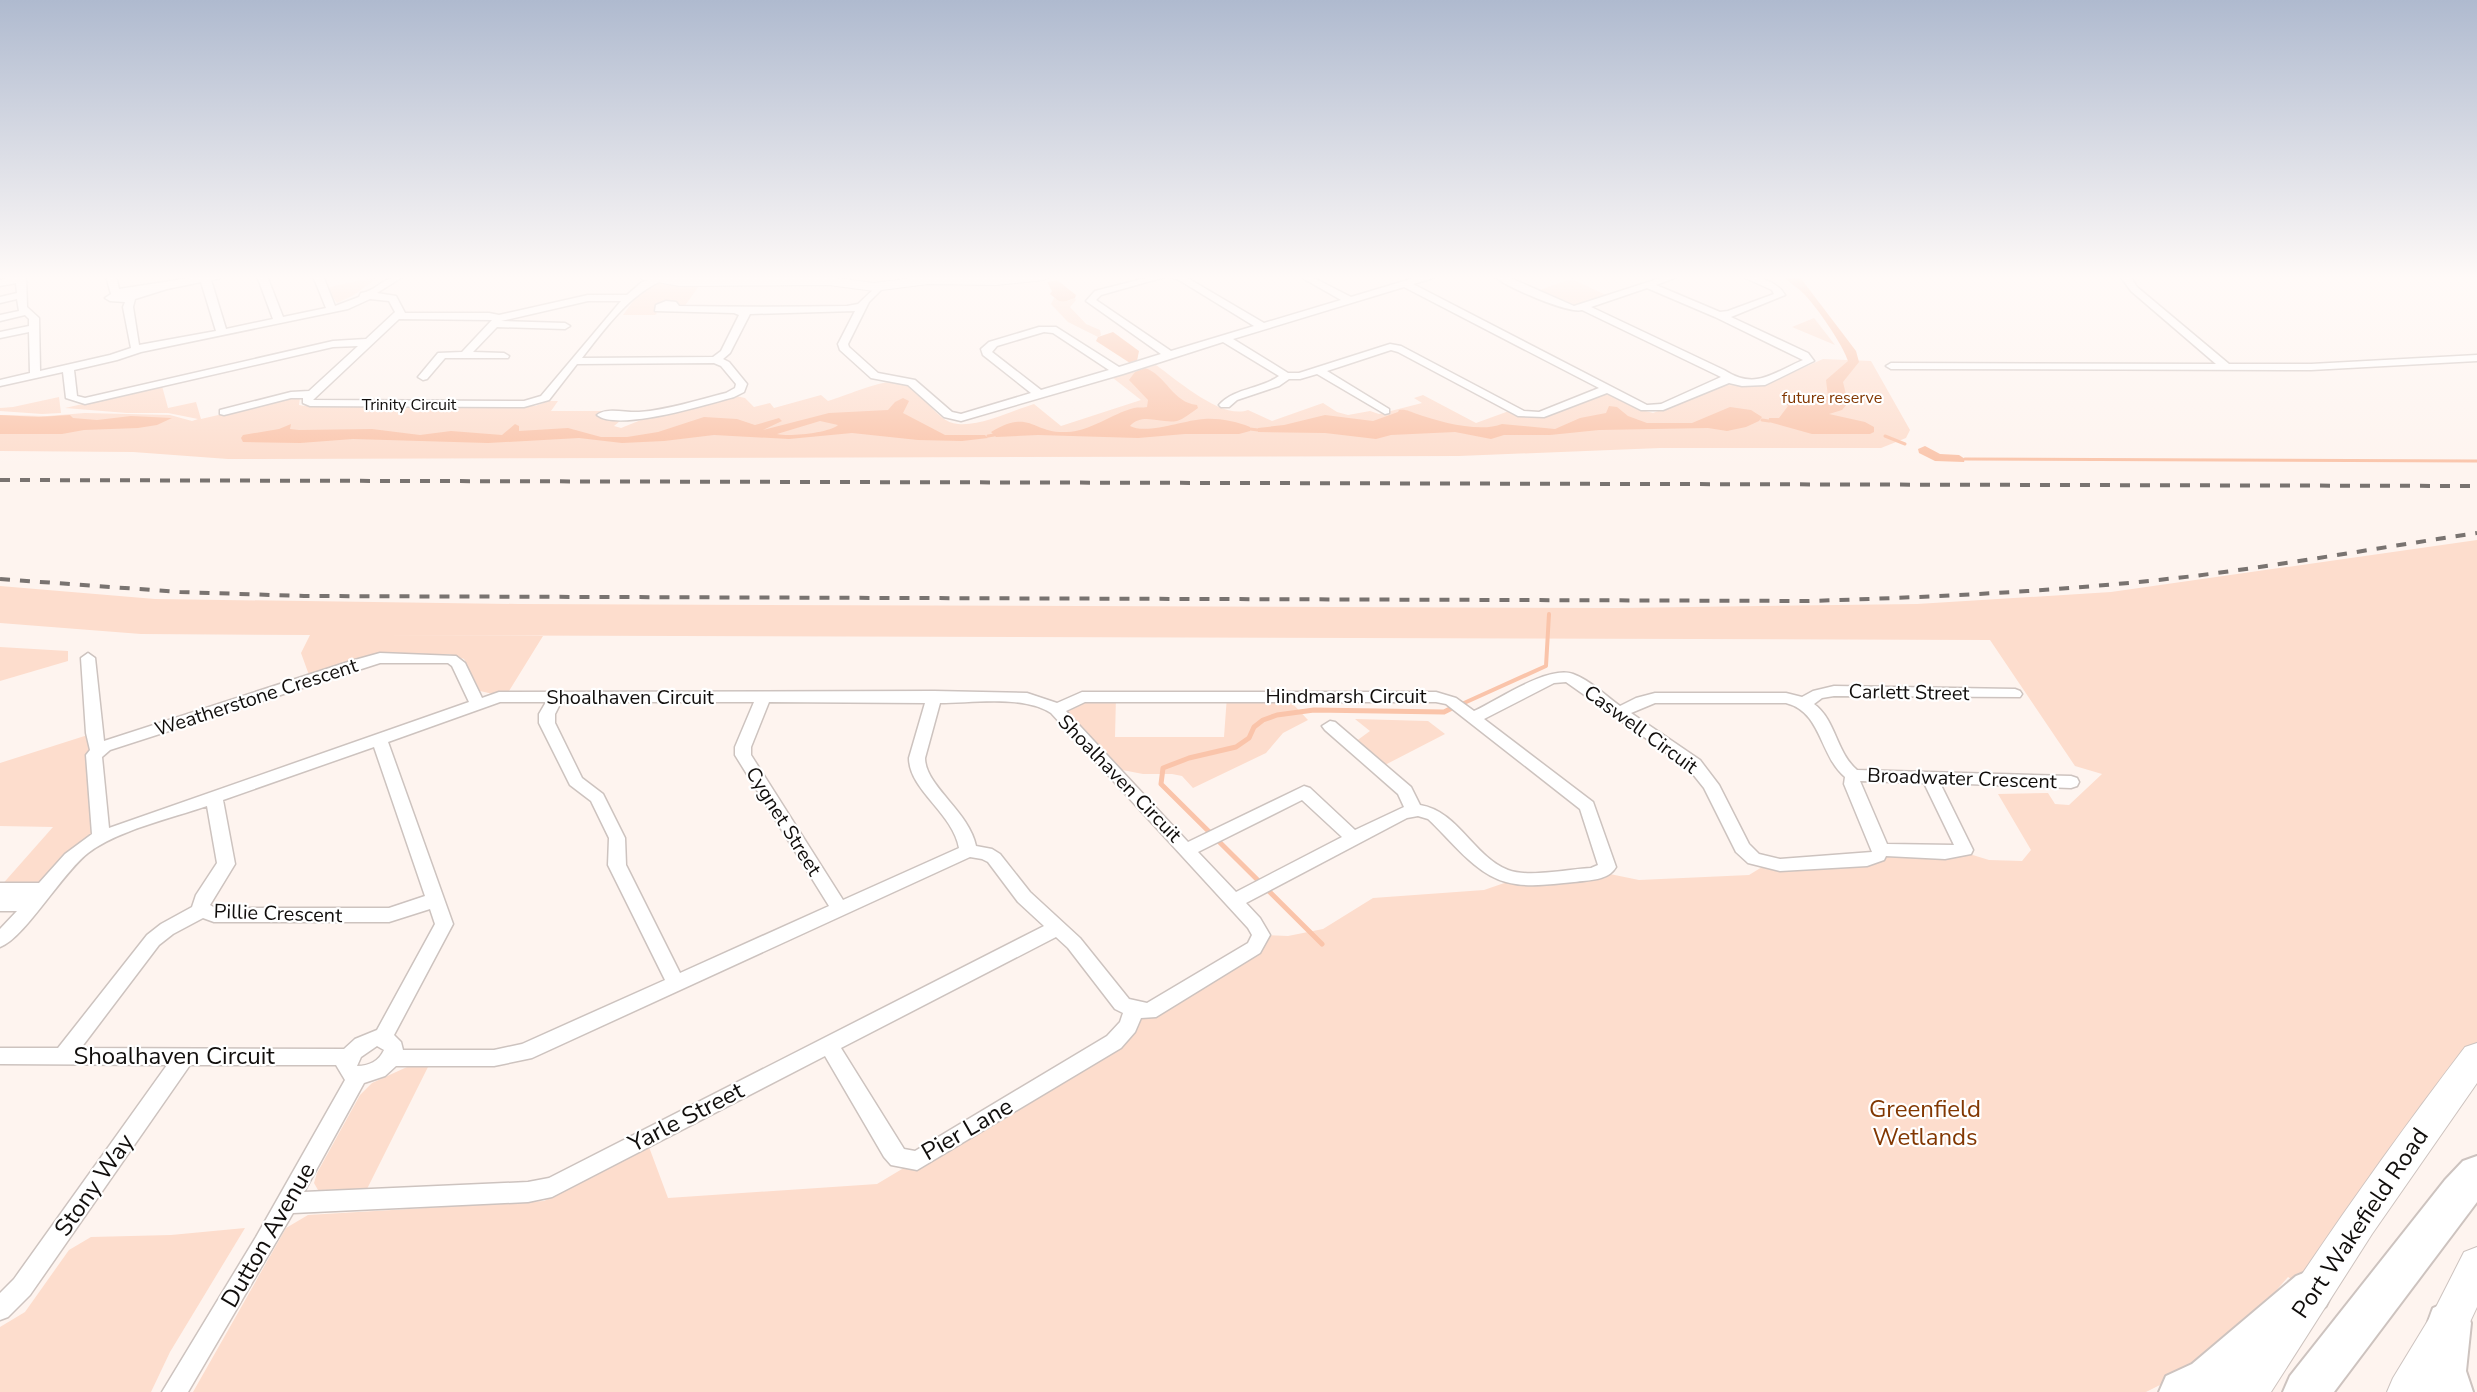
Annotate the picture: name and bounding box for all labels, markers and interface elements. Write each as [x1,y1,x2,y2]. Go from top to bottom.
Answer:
park label: future reserve [1782,387,1882,409]
street label: Trinity Circuit [362,394,457,416]
street label: Weatherstone Crescent [151,652,362,743]
street label: Carlett Street [1848,678,1971,707]
street label: Caswell Circuit [1578,679,1704,780]
street label: Hindmarsh Circuit [1265,683,1428,710]
street label: Shoalhaven Circuit [546,684,715,711]
street label: Shoalhaven Circuit [1052,709,1188,849]
street label: Cygnet Street [739,762,828,882]
street label: Broadwater Crescent [1867,762,2058,795]
street label: Pillie Crescent [213,898,344,929]
street label: Shoalhaven Circuit [73,1040,275,1072]
street label: Yarle Street [622,1074,750,1160]
street label: Pier Lane [916,1090,1018,1168]
park label: Greenfield Wetlands [1869,1093,1981,1153]
street label: Port Wakefield Road [2284,1122,2436,1324]
street label: Stony Way [47,1127,141,1243]
street label: Dutton Avenue [214,1157,322,1313]

